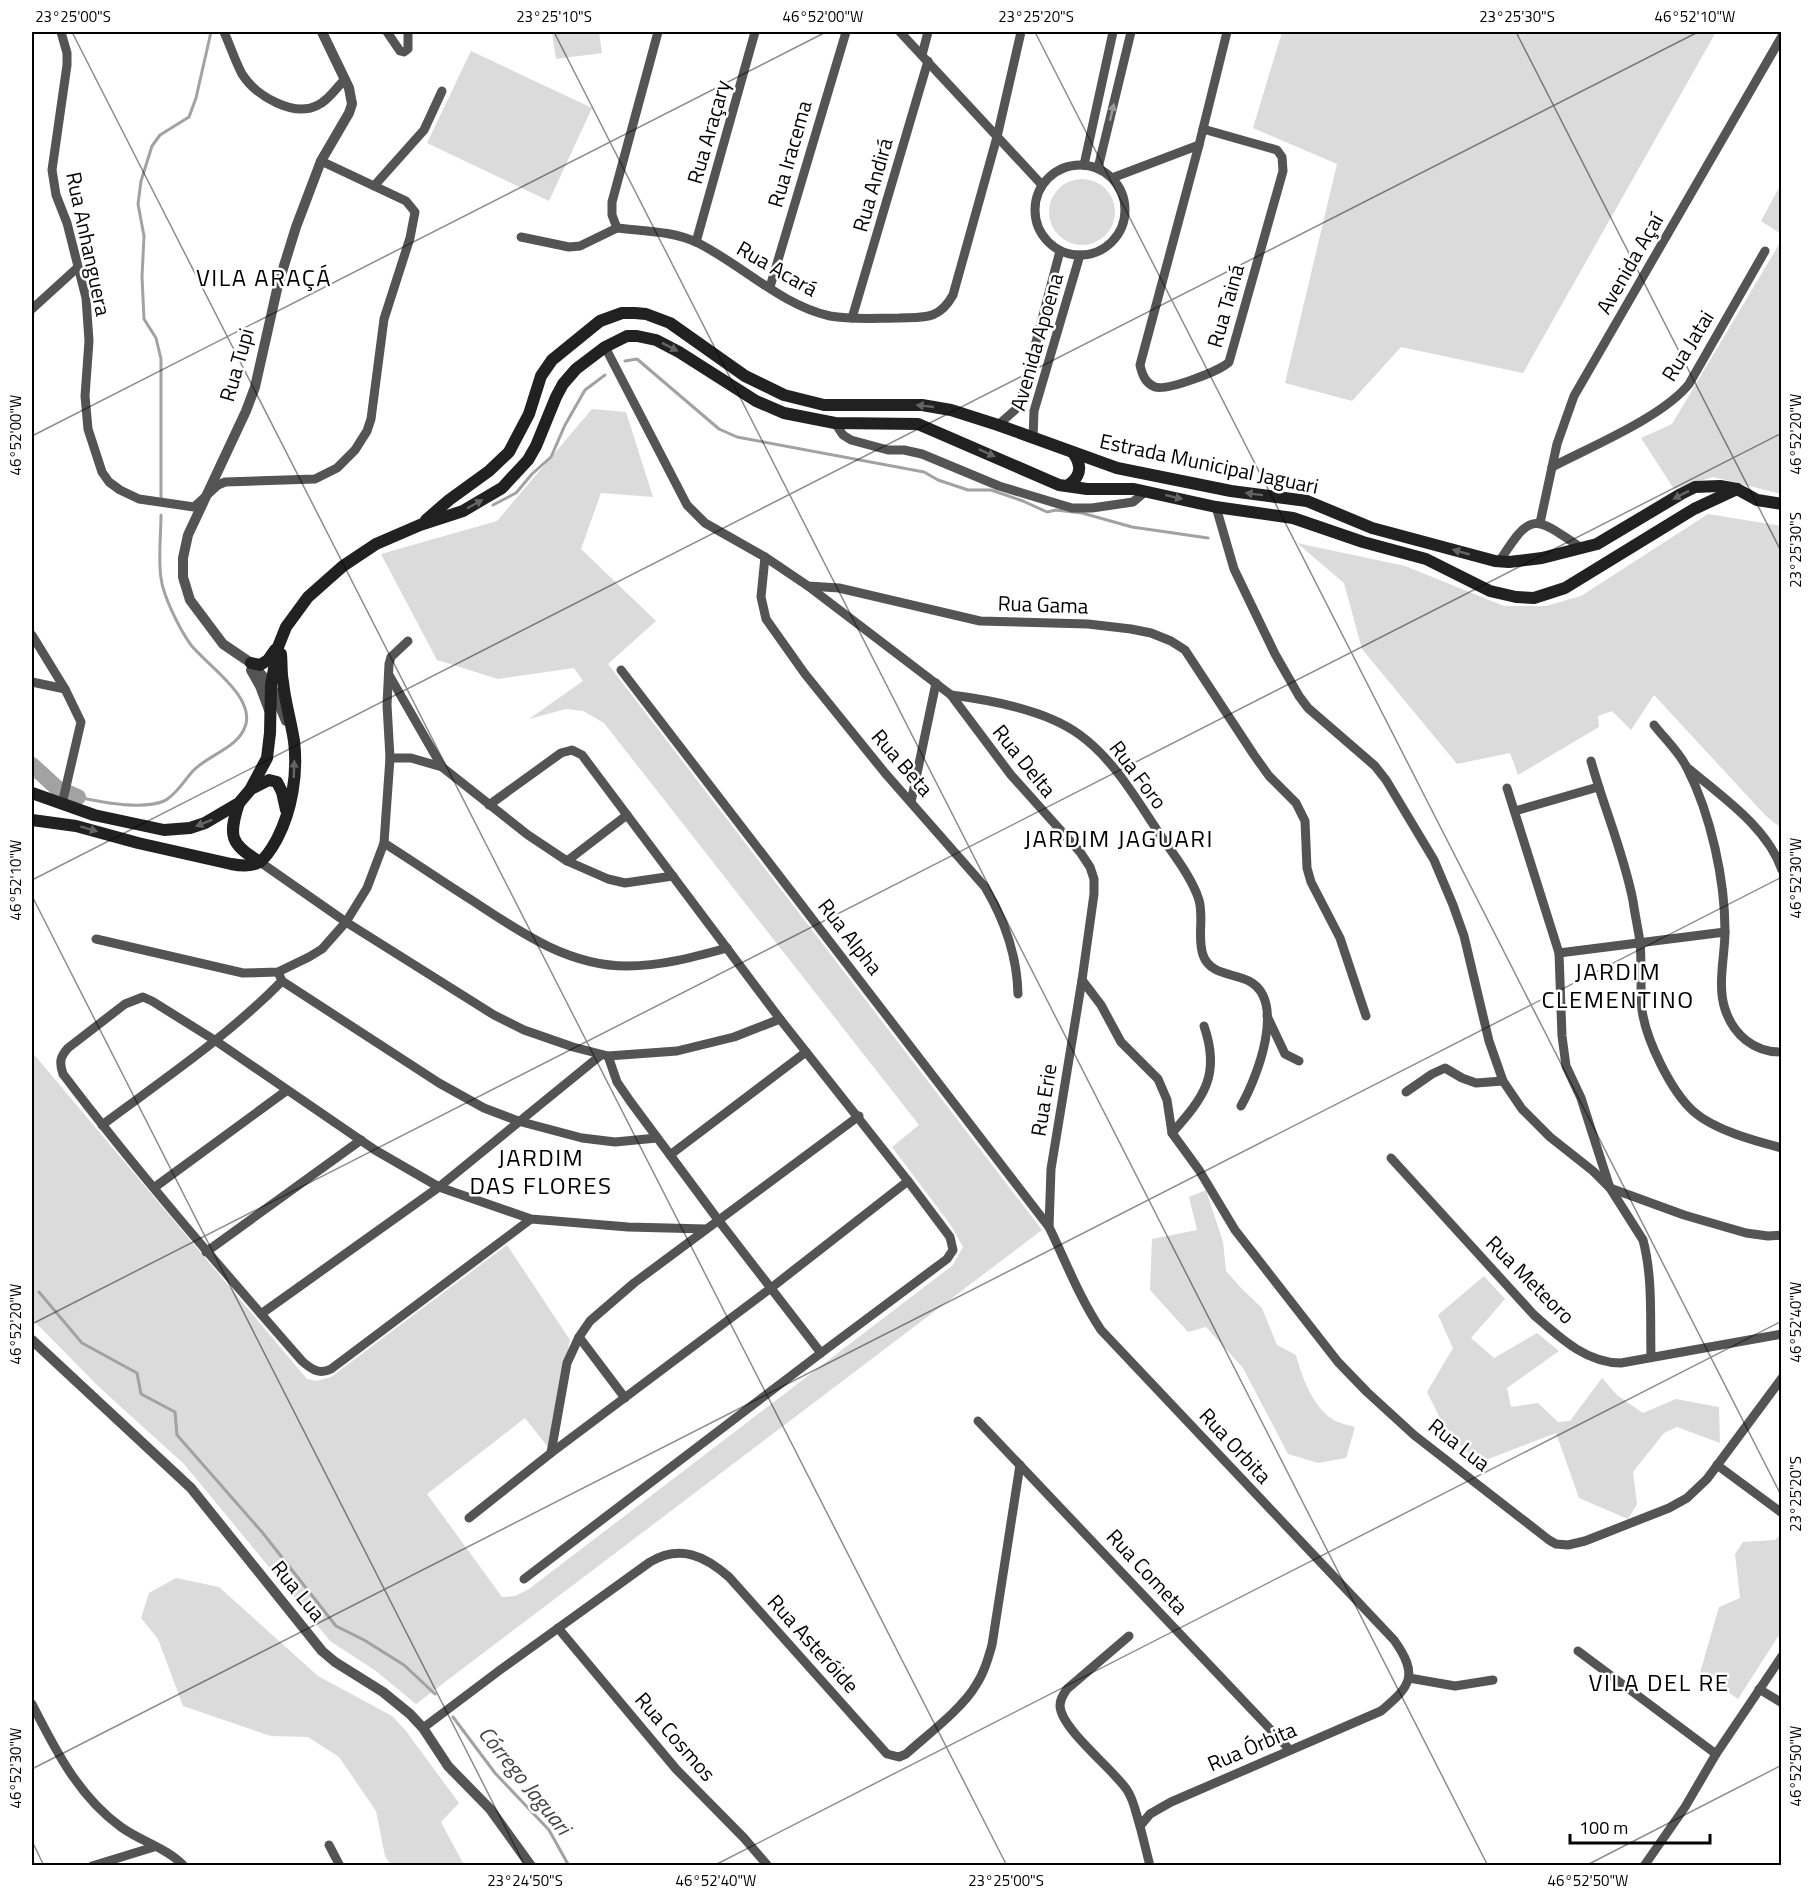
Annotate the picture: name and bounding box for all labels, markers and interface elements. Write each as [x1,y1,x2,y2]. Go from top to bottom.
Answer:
text: 23°25'00"S [35,5,111,28]
text: 23°25'10"S [516,5,592,28]
text: 46°52'00"W [783,5,863,28]
text: 23°25'20"S [998,5,1074,28]
text: 23°25'30"S [1479,5,1555,28]
text: 46°52'10"W [1655,5,1735,28]
street label: Rua Araçary [678,76,738,187]
street label: Rua Iracema [759,96,820,211]
one-way arrow [1107,102,1117,121]
street label: Rua Andirá [843,133,901,235]
street label: Rua Anhanguera [58,169,120,319]
street label: Avenida Açaí [1587,206,1672,320]
street label: Rua Acará [731,232,824,304]
district label: VILA ARAÇÁ [196,259,332,295]
street label: Rua Tainá [1198,260,1252,351]
street label: Avenida Apoena [1001,269,1071,414]
street label: Rua Jatai [1653,304,1721,387]
street label: Rua Tupi [210,324,262,405]
one-way arrow [661,343,678,352]
text: 46°52'20"W [1784,394,1807,474]
text: 46°52'00"W [4,395,27,475]
one-way arrow [915,402,934,411]
street label: Estrada Municipal Jaguari [1097,424,1322,502]
one-way arrow [978,449,995,458]
one-way arrow [1245,489,1264,499]
one-way arrow [1672,489,1690,499]
one-way arrow [1165,493,1184,502]
one-way arrow [467,499,484,509]
text: 23°25'30"S [1784,512,1807,588]
one-way arrow [1452,547,1470,556]
street label: Rua Gama [997,586,1089,622]
street label: Rua Delta [985,717,1065,804]
street label: Rua Beta [864,721,942,804]
street label: Rua Foro [1102,733,1175,816]
one-way arrow [290,759,299,778]
one-way arrow [195,819,213,828]
district label: JARDIM JAGUARI [1024,820,1214,856]
one-way arrow [80,825,98,835]
text: 46°52'30"W [1784,838,1807,918]
text: 46°52'10"W [4,840,27,920]
street label: Rua Alpha [811,891,891,982]
district label: JARDIM CLEMENTINO [1541,953,1695,1017]
street label: Rua Erie [1021,1061,1065,1139]
district label: JARDIM DAS FLORES [469,1139,613,1203]
street label: Rua Meteoro [1479,1228,1582,1331]
text: 46°52'40"W [1784,1282,1807,1362]
text: 46°52'20"W [4,1284,27,1364]
street label: Rua Orbita [1192,1400,1280,1491]
street label: Rua Lua [1422,1410,1498,1479]
text: 23°25'20"S [1784,1456,1807,1532]
street label: Rua Cometa [1099,1521,1196,1622]
street label: Rua Lua [264,1553,334,1628]
street label: Rua Asteróide [760,1587,867,1700]
district label: VILA DEL RE [1588,1664,1730,1700]
street label: Rua Cosmos [628,1684,724,1788]
street label: Rua Órbita [1202,1713,1301,1779]
water label: Córrego Jaguari [470,1718,581,1844]
text: 46°52'50"W [1784,1726,1807,1806]
text: 46°52'30"W [4,1728,27,1808]
scale bar [1570,1807,1710,1845]
text: 100 m [1579,1814,1628,1841]
text: 23°24'50"S [487,1869,563,1892]
text: 46°52'40"W [676,1869,756,1892]
text: 23°25'00"S [968,1869,1044,1892]
text: 46°52'50"W [1548,1869,1628,1892]

